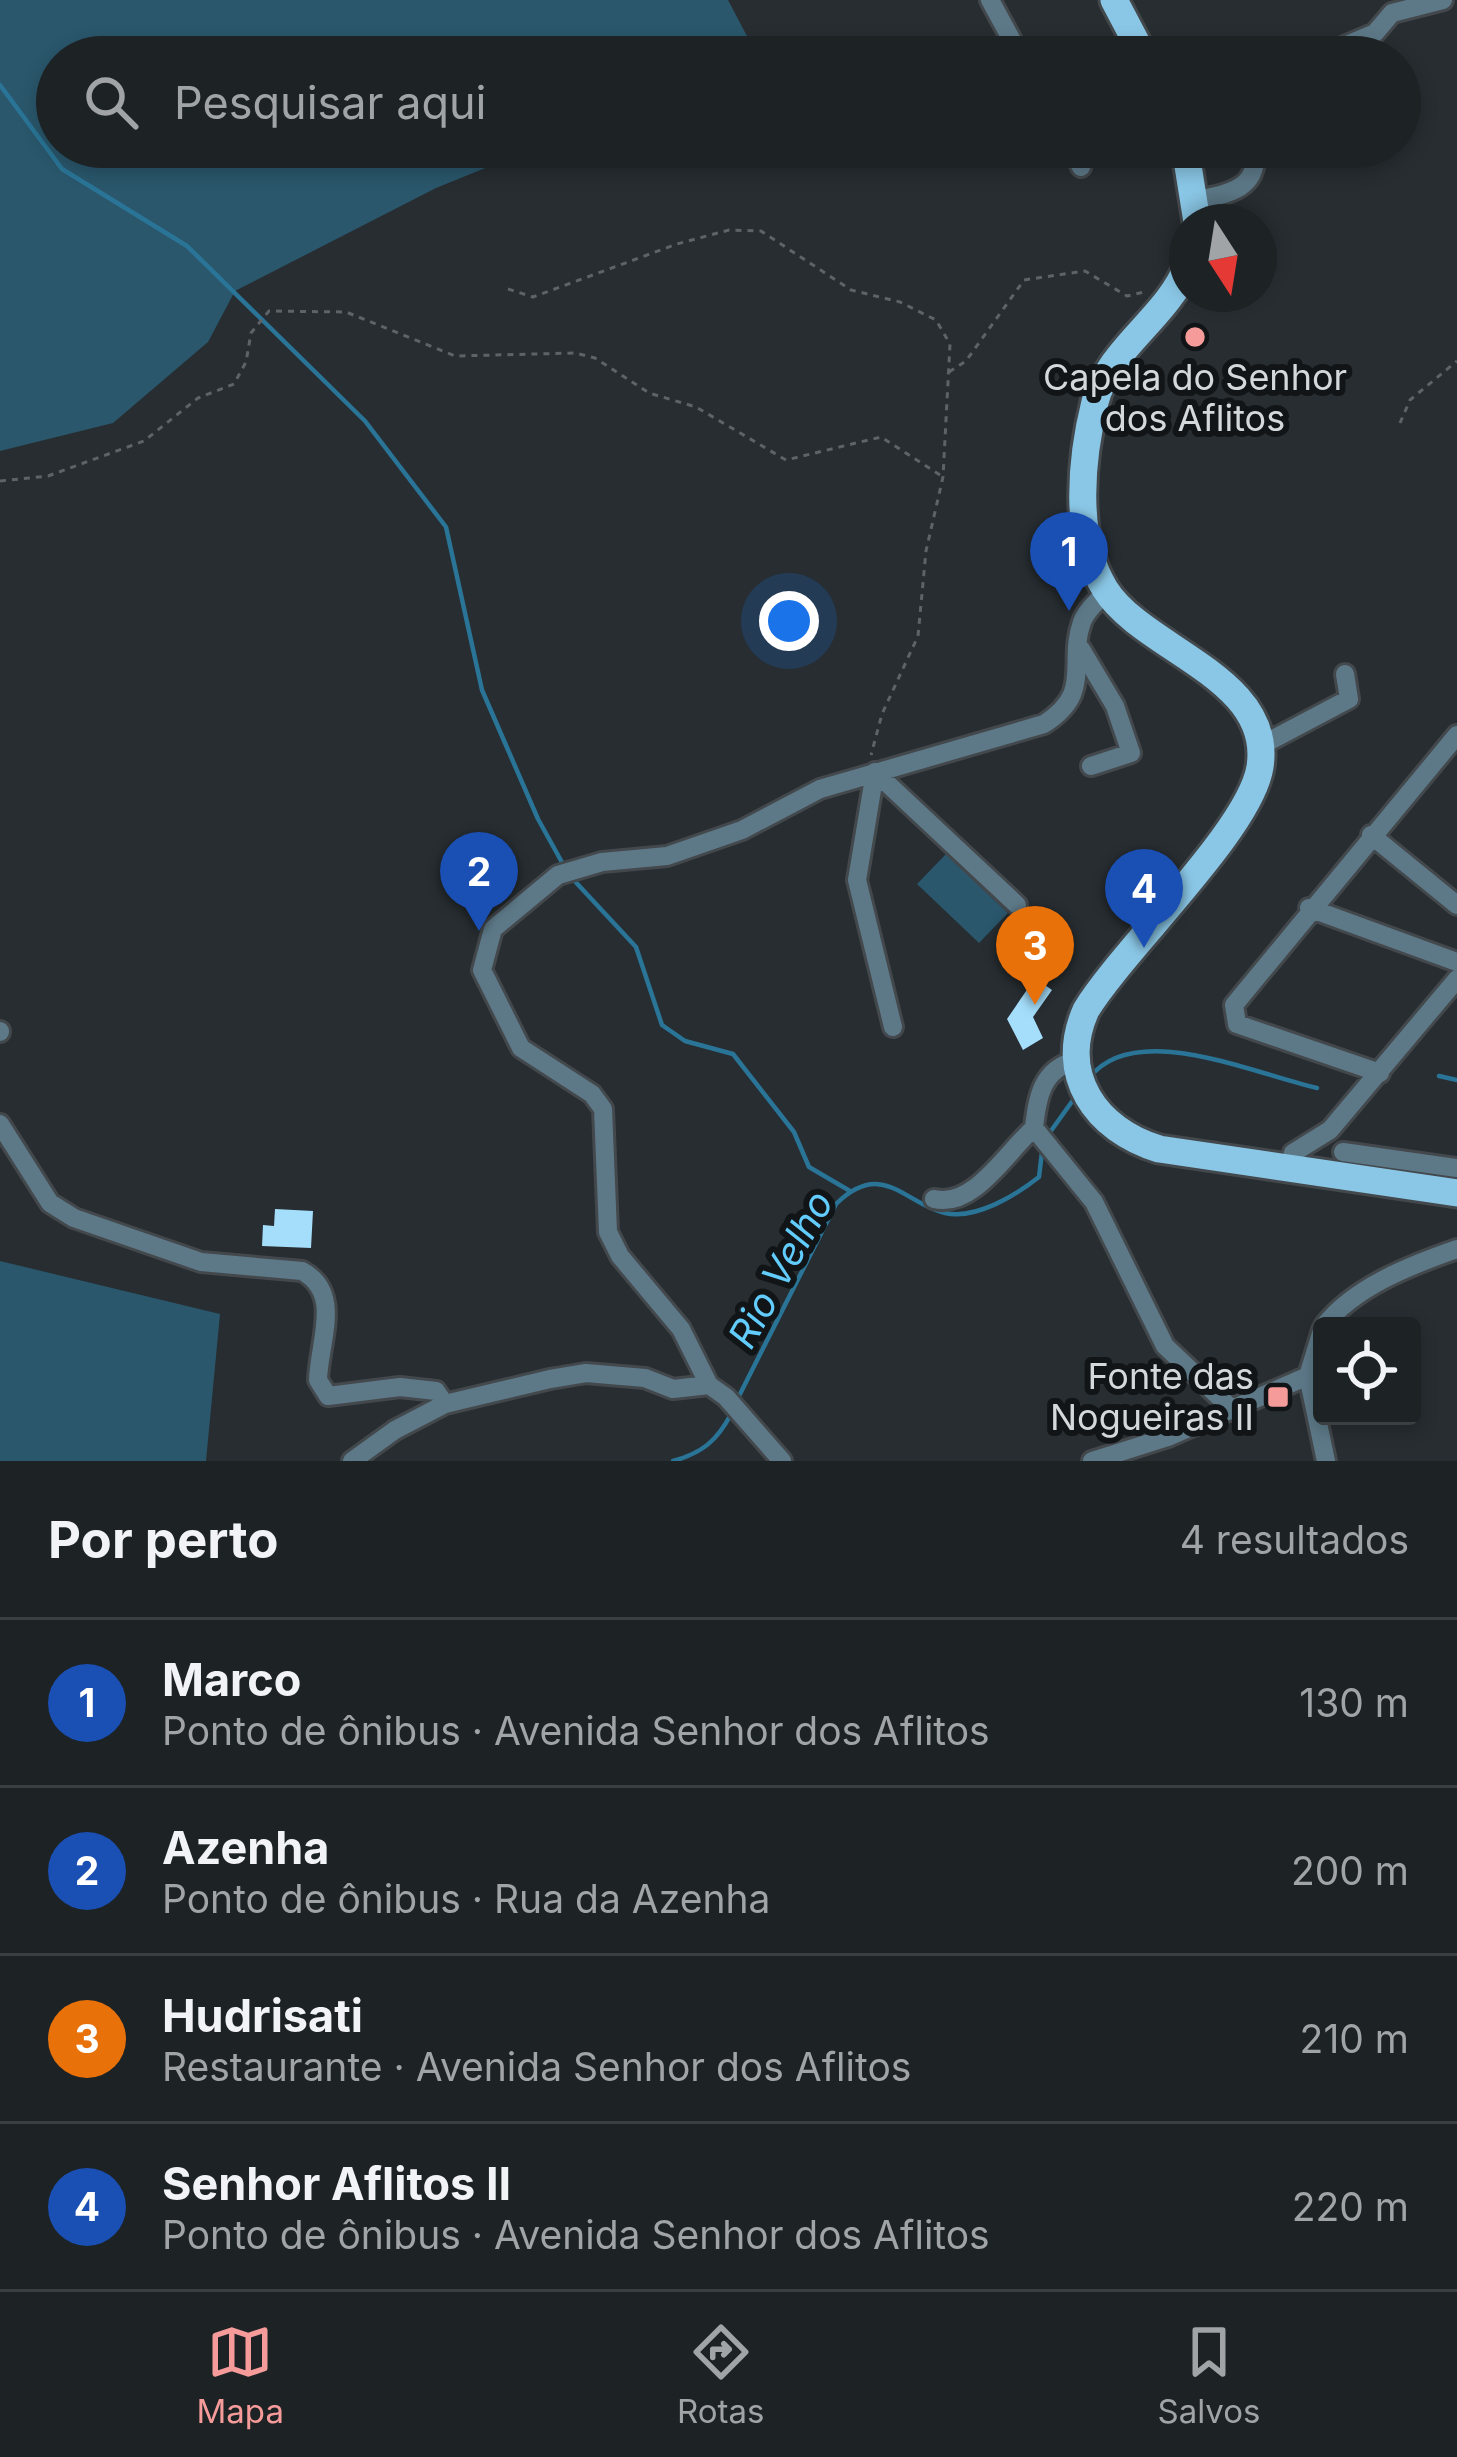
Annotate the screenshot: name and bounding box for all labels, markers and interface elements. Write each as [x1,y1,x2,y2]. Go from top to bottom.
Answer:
search box [36,36,1421,168]
icon: search [78,69,144,135]
text: Pesquisar aqui [174,75,487,130]
north arrow [1169,204,1277,312]
marker: Capela do Senhor dos Aflitos [1182,324,1208,350]
place label: Capela do Senhor dos Aflitos [1043,355,1347,440]
pin: 1 [1030,512,1108,611]
your location [759,591,819,651]
pin: 2 [440,832,518,931]
pin: 4 [1105,849,1183,948]
pin: 3 [996,906,1074,1005]
water label: Rio Velho [718,1182,842,1356]
map controls [1313,1317,1421,1425]
button: locate [1313,1317,1421,1425]
place label: Fonte das Nogueiras II [1050,1354,1254,1439]
marker: Fonte das Nogueiras II [1265,1384,1291,1410]
text: Por perto [48,1509,279,1570]
text: 4 resultados [1180,1516,1409,1563]
text: Marco [162,1652,301,1707]
text: 1 [79,1679,95,1726]
text: 130 m [1299,1679,1409,1726]
text: Ponto de ônibus · Avenida Senhor dos Aflitos [162,1707,990,1754]
text: Azenha [162,1820,329,1875]
text: 2 [75,1847,99,1894]
text: 200 m [1291,1847,1409,1894]
text: Ponto de ônibus · Rua da Azenha [162,1875,770,1922]
text: Hudrisati [162,1988,363,2043]
text: 3 [74,2015,100,2062]
text: 210 m [1300,2015,1409,2062]
text: Restaurante · Avenida Senhor dos Aflitos [162,2043,911,2090]
text: Senhor Aflitos II [162,2156,511,2211]
text: 4 [74,2183,100,2230]
text: 220 m [1292,2183,1409,2230]
text: Ponto de ônibus · Avenida Senhor dos Aflitos [162,2211,990,2258]
tab: Mapa [197,2319,284,2431]
tab: Rotas [677,2319,764,2431]
tab: Salvos [1157,2319,1260,2431]

